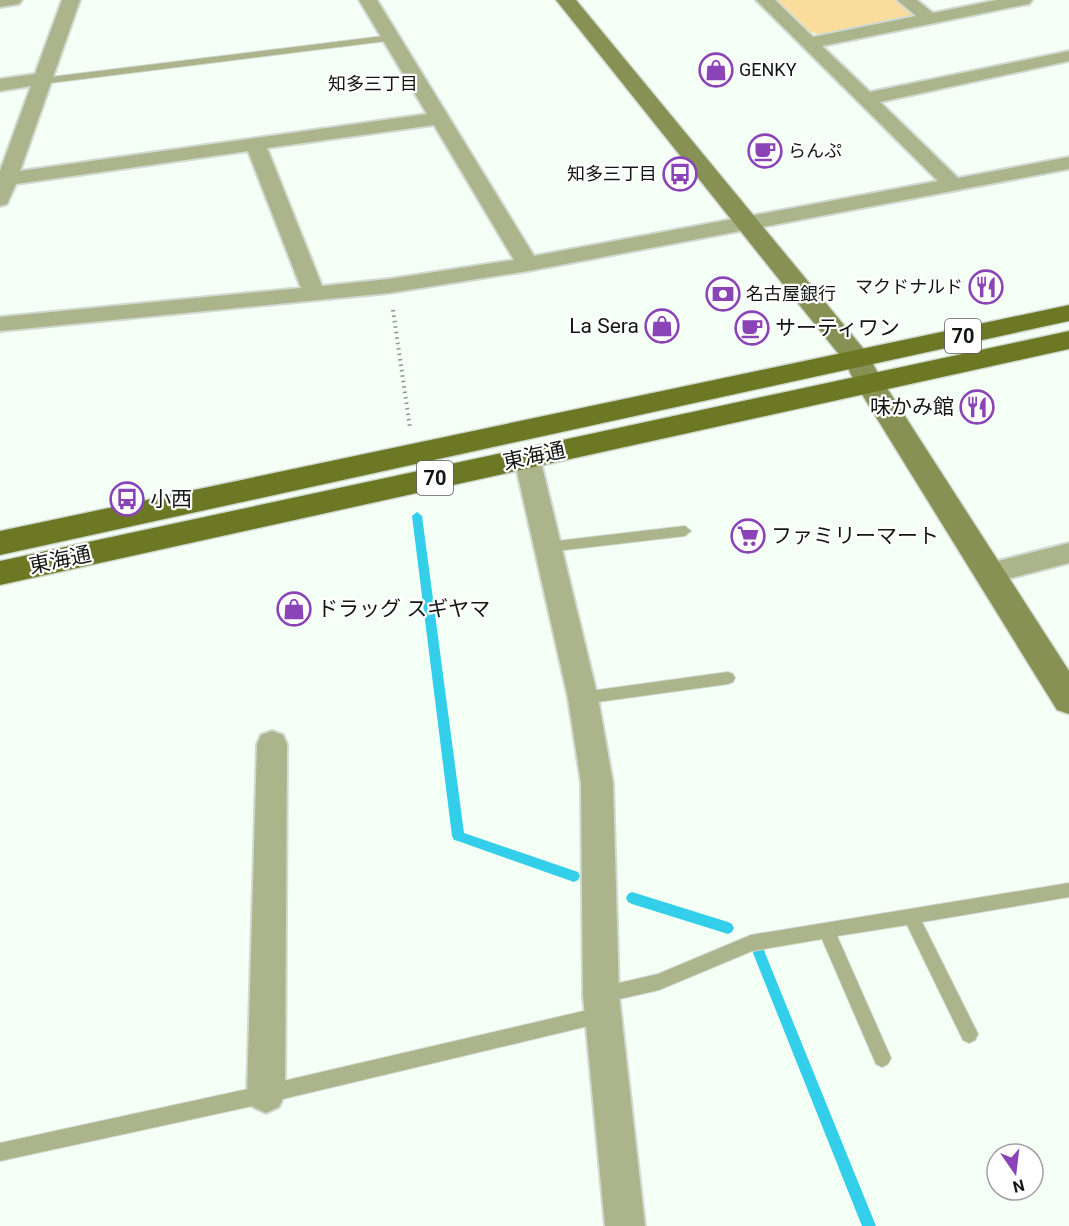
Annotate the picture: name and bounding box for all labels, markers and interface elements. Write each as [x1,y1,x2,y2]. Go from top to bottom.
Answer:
shop icon: GENKY [698,52,734,88]
place label: GENKY [739,59,797,80]
district label: 知多三丁目 [328,73,418,94]
cafe icon: らんぷ [747,133,783,169]
place label: らんぷ [788,140,842,161]
bus stop icon: 知多三丁目 [662,156,698,192]
place label: 知多三丁目 [567,163,657,184]
restaurant icon: マクドナルド [968,269,1004,305]
bank icon: 名古屋銀行 [705,276,741,312]
place label: マクドナルド [855,276,963,297]
place label: 名古屋銀行 [746,283,836,304]
shop icon: La Sera [644,308,680,344]
cafe icon: サーティワン [734,310,770,346]
place label: La Sera [569,314,639,338]
place label: サーティワン [775,316,900,340]
road number: 70 [945,319,981,353]
restaurant icon: 味かみ館 [959,389,995,425]
place label: 味かみ館 [870,395,954,419]
street label: 東海通 [501,438,567,474]
road number: 70 [417,461,453,495]
bus stop icon: 小西 [109,481,145,517]
place label: 小西 [150,487,192,511]
supermarket icon: ファミリーマート [730,518,766,554]
place label: ファミリーマート [771,524,939,548]
street label: 東海通 [27,542,93,578]
shop icon: ドラッグ スギヤマ [276,591,312,627]
place label: ドラッグ スギヤマ [317,597,490,621]
north arrow [985,1142,1045,1202]
text: N [1011,1175,1026,1197]

